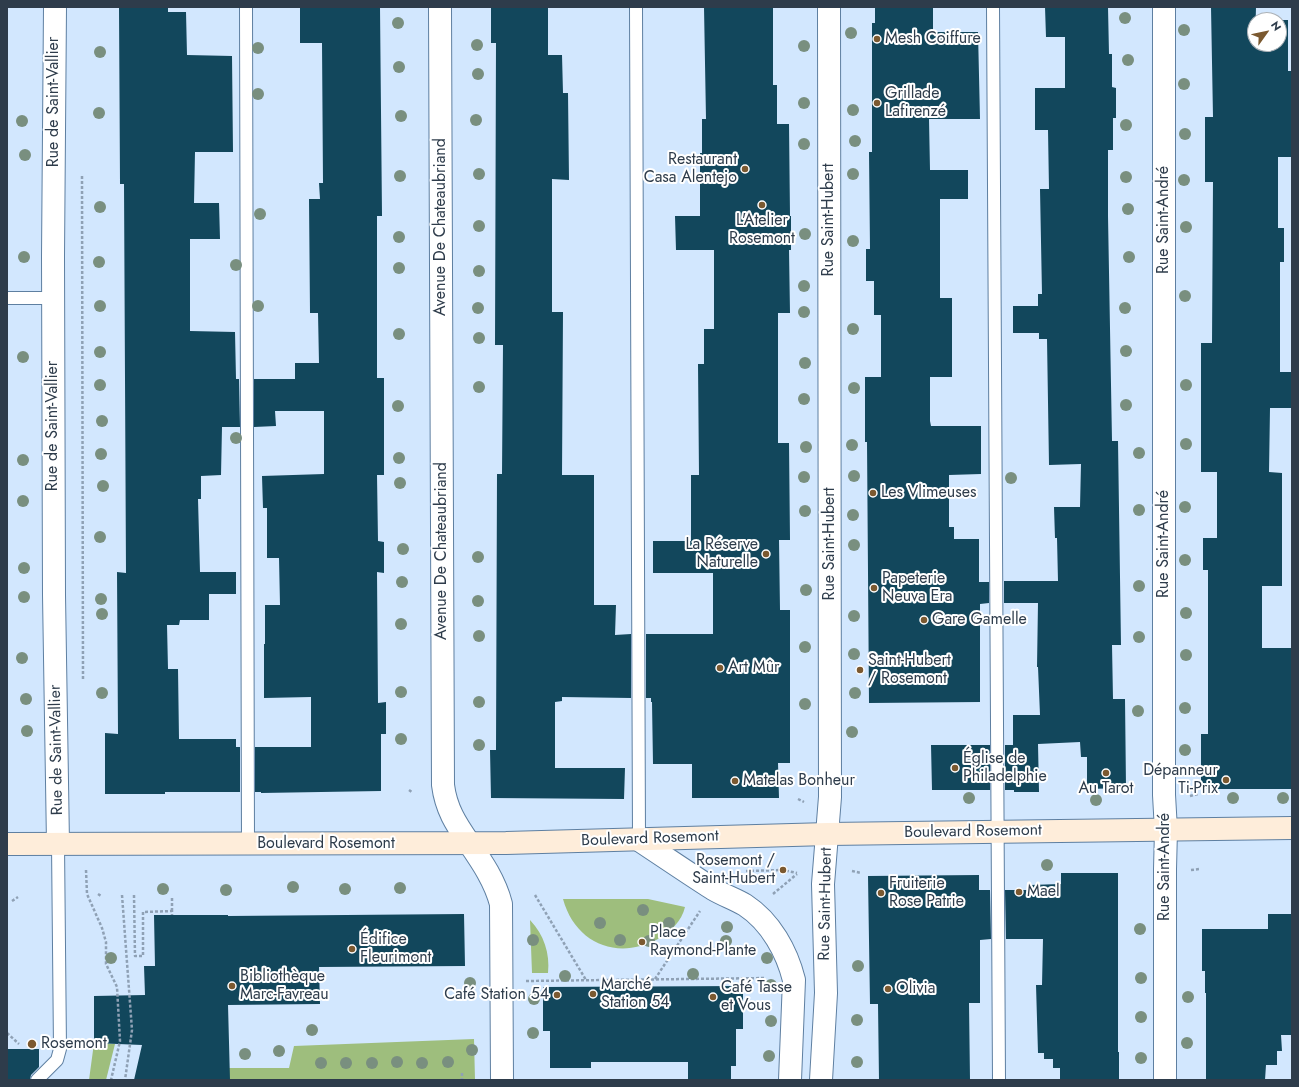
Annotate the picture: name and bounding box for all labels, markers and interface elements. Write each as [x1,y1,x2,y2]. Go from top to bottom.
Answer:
north arrow [1247,12,1287,52]
text: N [1267,18,1285,34]
place label: Mesh Coiffure [885,29,981,49]
marker: Mesh Coiffure [872,34,882,44]
street label: Rue de Saint-Vallier [44,37,64,167]
place label: Grillade Lafirenzé [885,84,946,122]
marker: Grillade Lafirenzé [872,98,882,108]
street label: Avenue De Chateaubriand [431,138,451,316]
place label: Restaurant Casa Alentejo [644,150,737,188]
street label: Rue Saint-Hubert [819,163,839,277]
marker: Restaurant Casa Alentejo [740,164,750,174]
street label: Rue Saint-André [1154,166,1174,274]
marker: L'Atelier Rosemont [757,200,767,210]
place label: L'Atelier Rosemont [729,211,795,249]
street label: Rue de Saint-Vallier [43,361,63,491]
street label: Avenue De Chateaubriand [432,462,452,640]
place label: Les Vlimeuses [881,483,976,503]
street label: Rue Saint-Hubert [820,487,840,601]
marker: Les Vlimeuses [868,488,878,498]
street label: Rue Saint-André [1154,490,1174,598]
place label: La Réserve Naturelle [685,535,758,573]
marker: La Réserve Naturelle [761,549,771,559]
place label: Papeterie Neuva Era [882,569,953,607]
marker: Papeterie Neuva Era [869,583,879,593]
place label: Gare Gamelle [932,610,1027,630]
marker: Gare Gamelle [919,615,929,625]
place label: Saint-Hubert / Rosemont [868,651,951,689]
place label: Art Mûr [728,658,780,678]
marker: Art Mûr [715,663,725,673]
marker: Saint-Hubert / Rosemont [855,665,865,675]
street label: Rue de Saint-Vallier [46,684,68,816]
place label: Église de Philadelphie [963,749,1047,787]
place label: Dépanneur Ti-Prix [1143,761,1218,799]
marker: Église de Philadelphie [950,763,960,773]
marker: Au Tarot [1101,768,1111,778]
place label: Matelas Bonheur [743,771,855,791]
marker: Dépanneur Ti-Prix [1221,775,1231,785]
marker: Matelas Bonheur [730,776,740,786]
place label: Au Tarot [1079,779,1133,799]
street label: Rue Saint-André [1155,813,1175,921]
street label: Boulevard Rosemont [904,821,1042,843]
street label: Boulevard Rosemont [581,827,719,851]
street label: Boulevard Rosemont [257,834,395,854]
street label: Rue Saint-Hubert [815,847,837,961]
place label: Rosemont / Saint-Hubert [692,851,775,889]
marker: Rosemont / Saint-Hubert [778,865,788,875]
place label: Fruiterie Rose Patrie [889,874,964,912]
place label: Mael [1027,882,1060,902]
marker: Mael [1014,887,1024,897]
marker: Fruiterie Rose Patrie [876,888,886,898]
place label: Place Raymond-Plante [650,923,756,961]
place label: Édifice Fleurimont [360,930,431,968]
marker: Place Raymond-Plante [637,937,647,947]
marker: Édifice Fleurimont [347,944,357,954]
place label: Bibliothèque Marc-Favreau [240,967,329,1005]
place label: Marché Station 54 [601,975,670,1013]
place label: Café Tasse et Vous [721,978,792,1016]
place label: Olivia [896,979,935,999]
marker: Bibliothèque Marc-Favreau [227,981,237,991]
marker: Olivia [883,984,893,994]
place label: Café Station 54 [444,985,549,1005]
marker: Marché Station 54 [588,989,598,999]
marker: Café Station 54 [552,990,562,1000]
marker: Café Tasse et Vous [708,992,718,1002]
place label: Rosemont [41,1034,107,1054]
marker: Rosemont [26,1038,38,1050]

